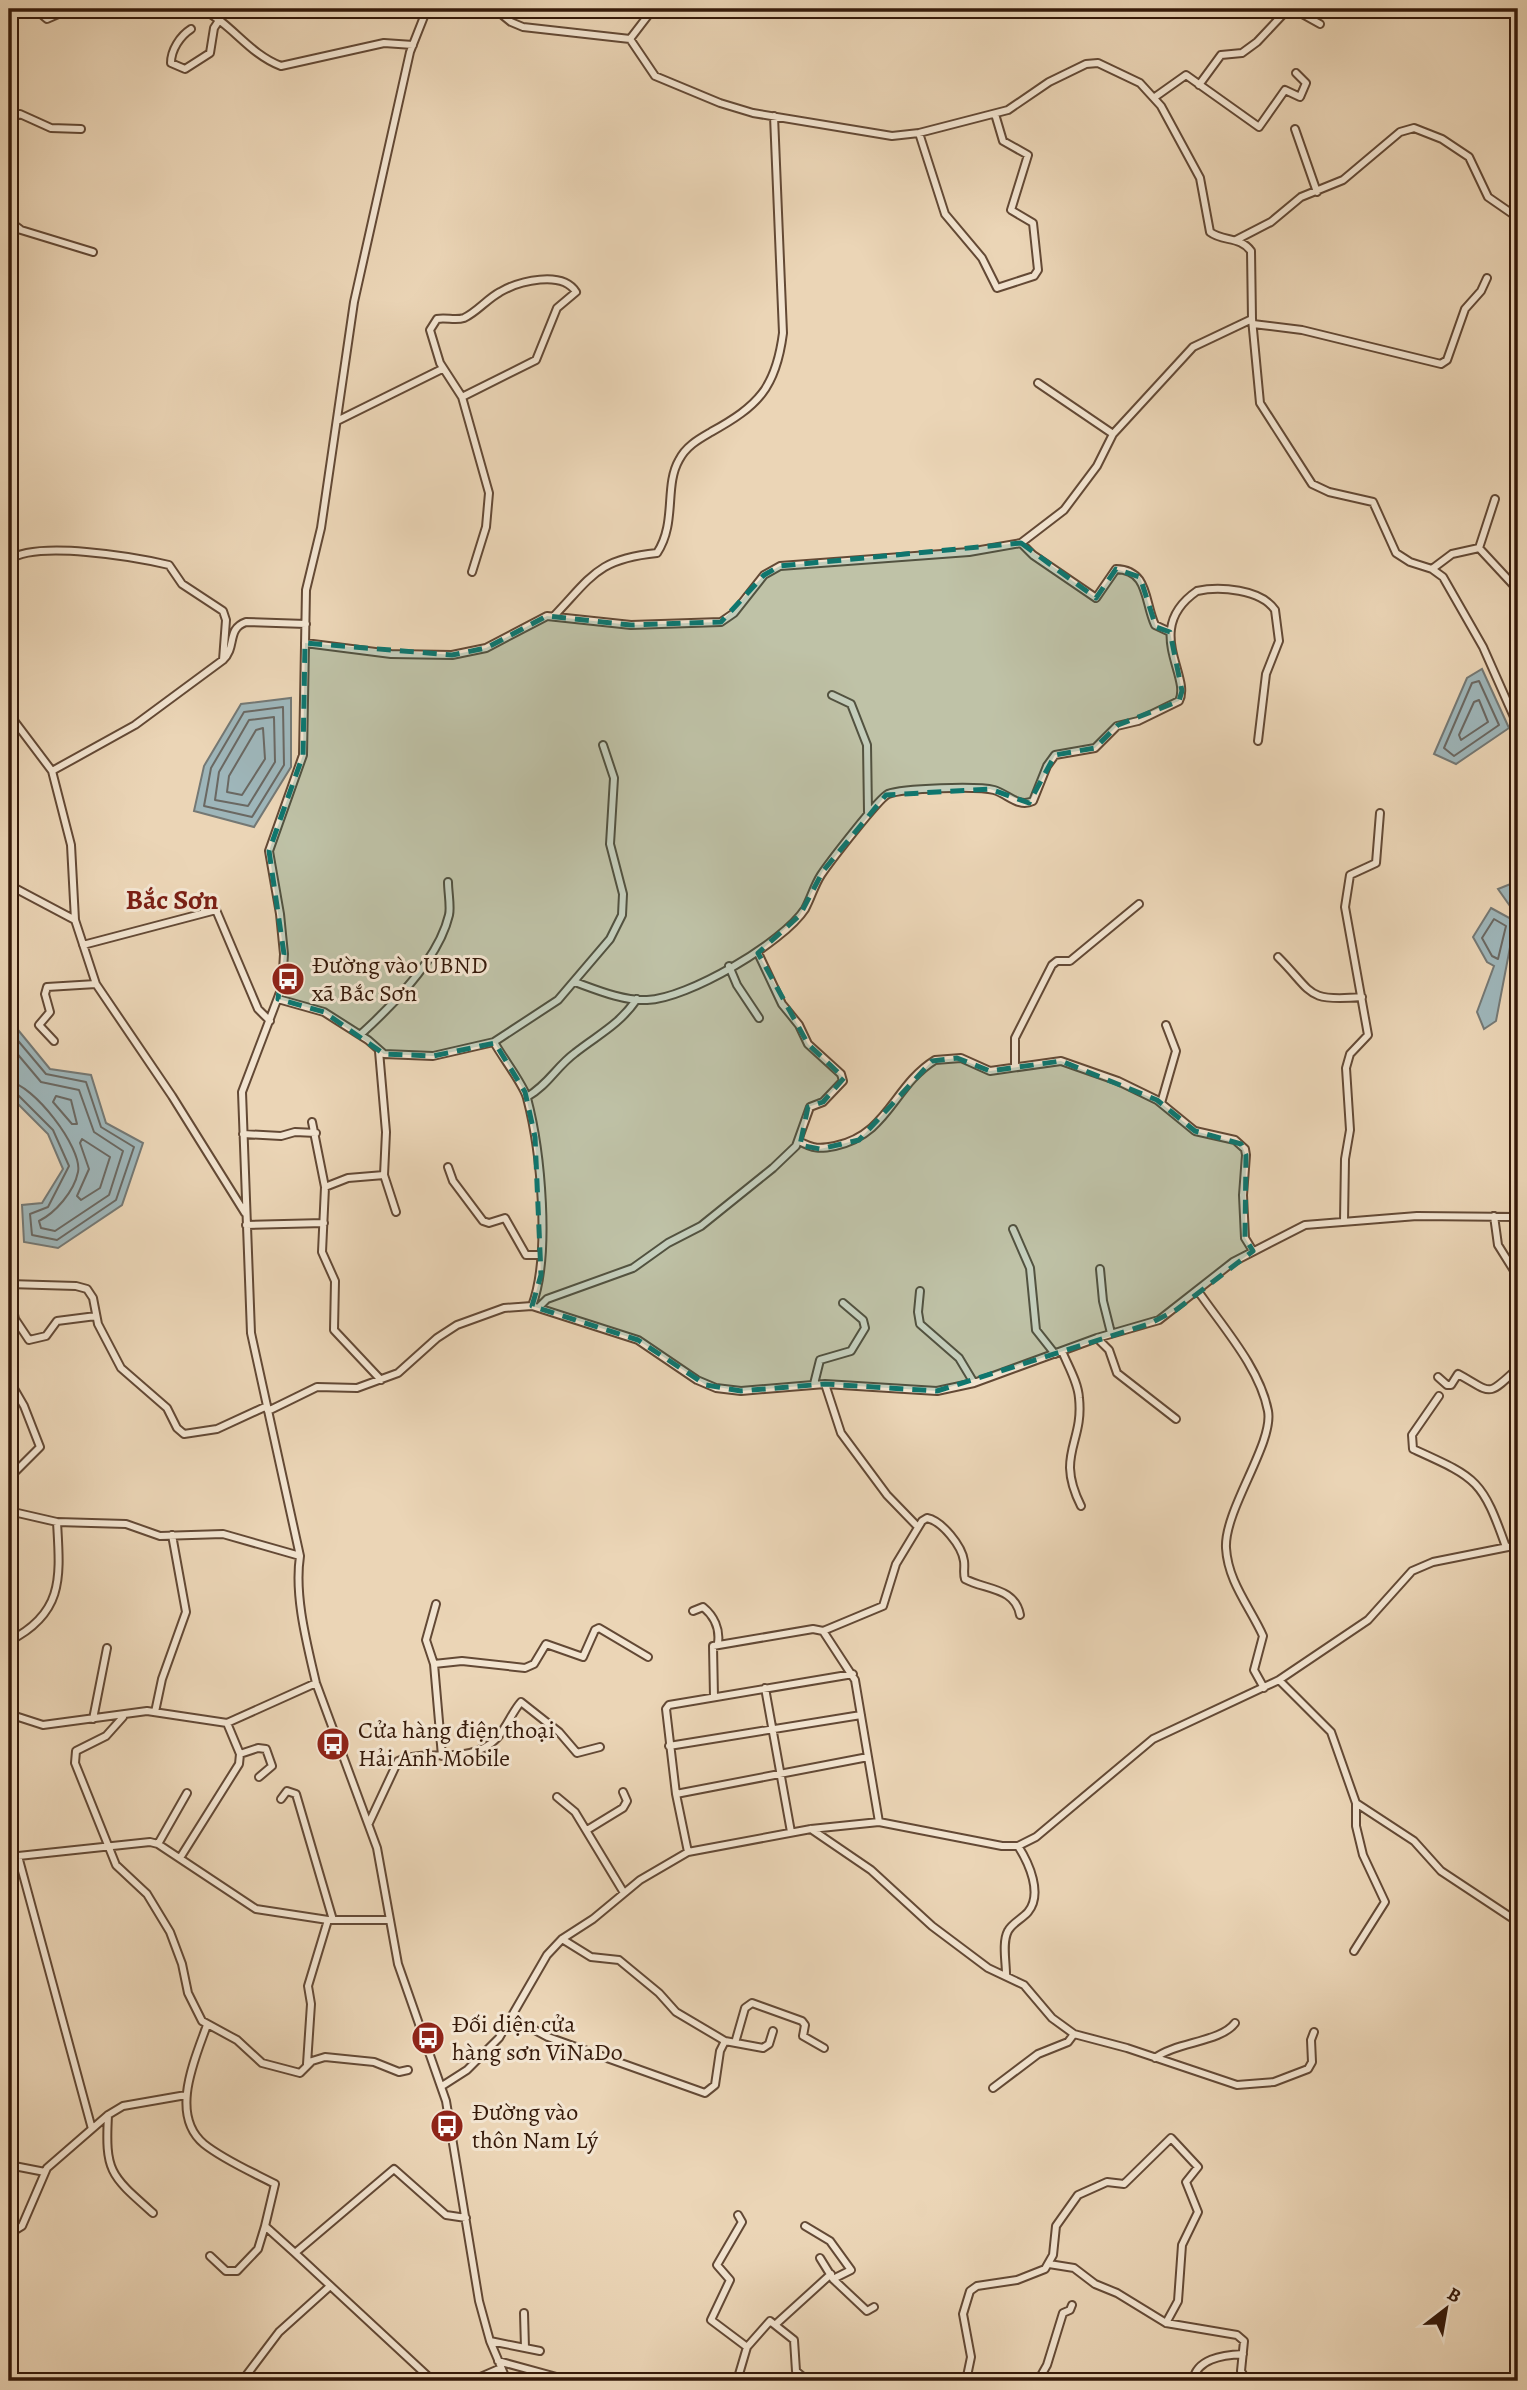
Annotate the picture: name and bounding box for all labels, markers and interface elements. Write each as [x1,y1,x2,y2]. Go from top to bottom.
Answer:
district label: Bắc Sơn [125,881,219,919]
place label: Đường vào UBND xã Bắc Sơn [312,949,488,1009]
bus stop icon: Đường vào UBND xã Bắc Sơn [269,960,307,998]
place label: Cửa hàng điện thoại Hải Anh Mobile [358,1714,555,1774]
bus stop icon: Cửa hàng điện thoại Hải Anh Mobile [314,1725,352,1763]
place label: Đối diện cửa hàng sơn ViNaDo [452,2008,623,2068]
bus stop icon: Đối diện cửa hàng sơn ViNaDo [409,2019,447,2057]
place label: Đường vào thôn Nam Lý [472,2096,598,2156]
bus stop icon: Đường vào thôn Nam Lý [428,2107,466,2145]
north arrow [1412,2274,1482,2344]
text: B [1442,2281,1466,2310]

